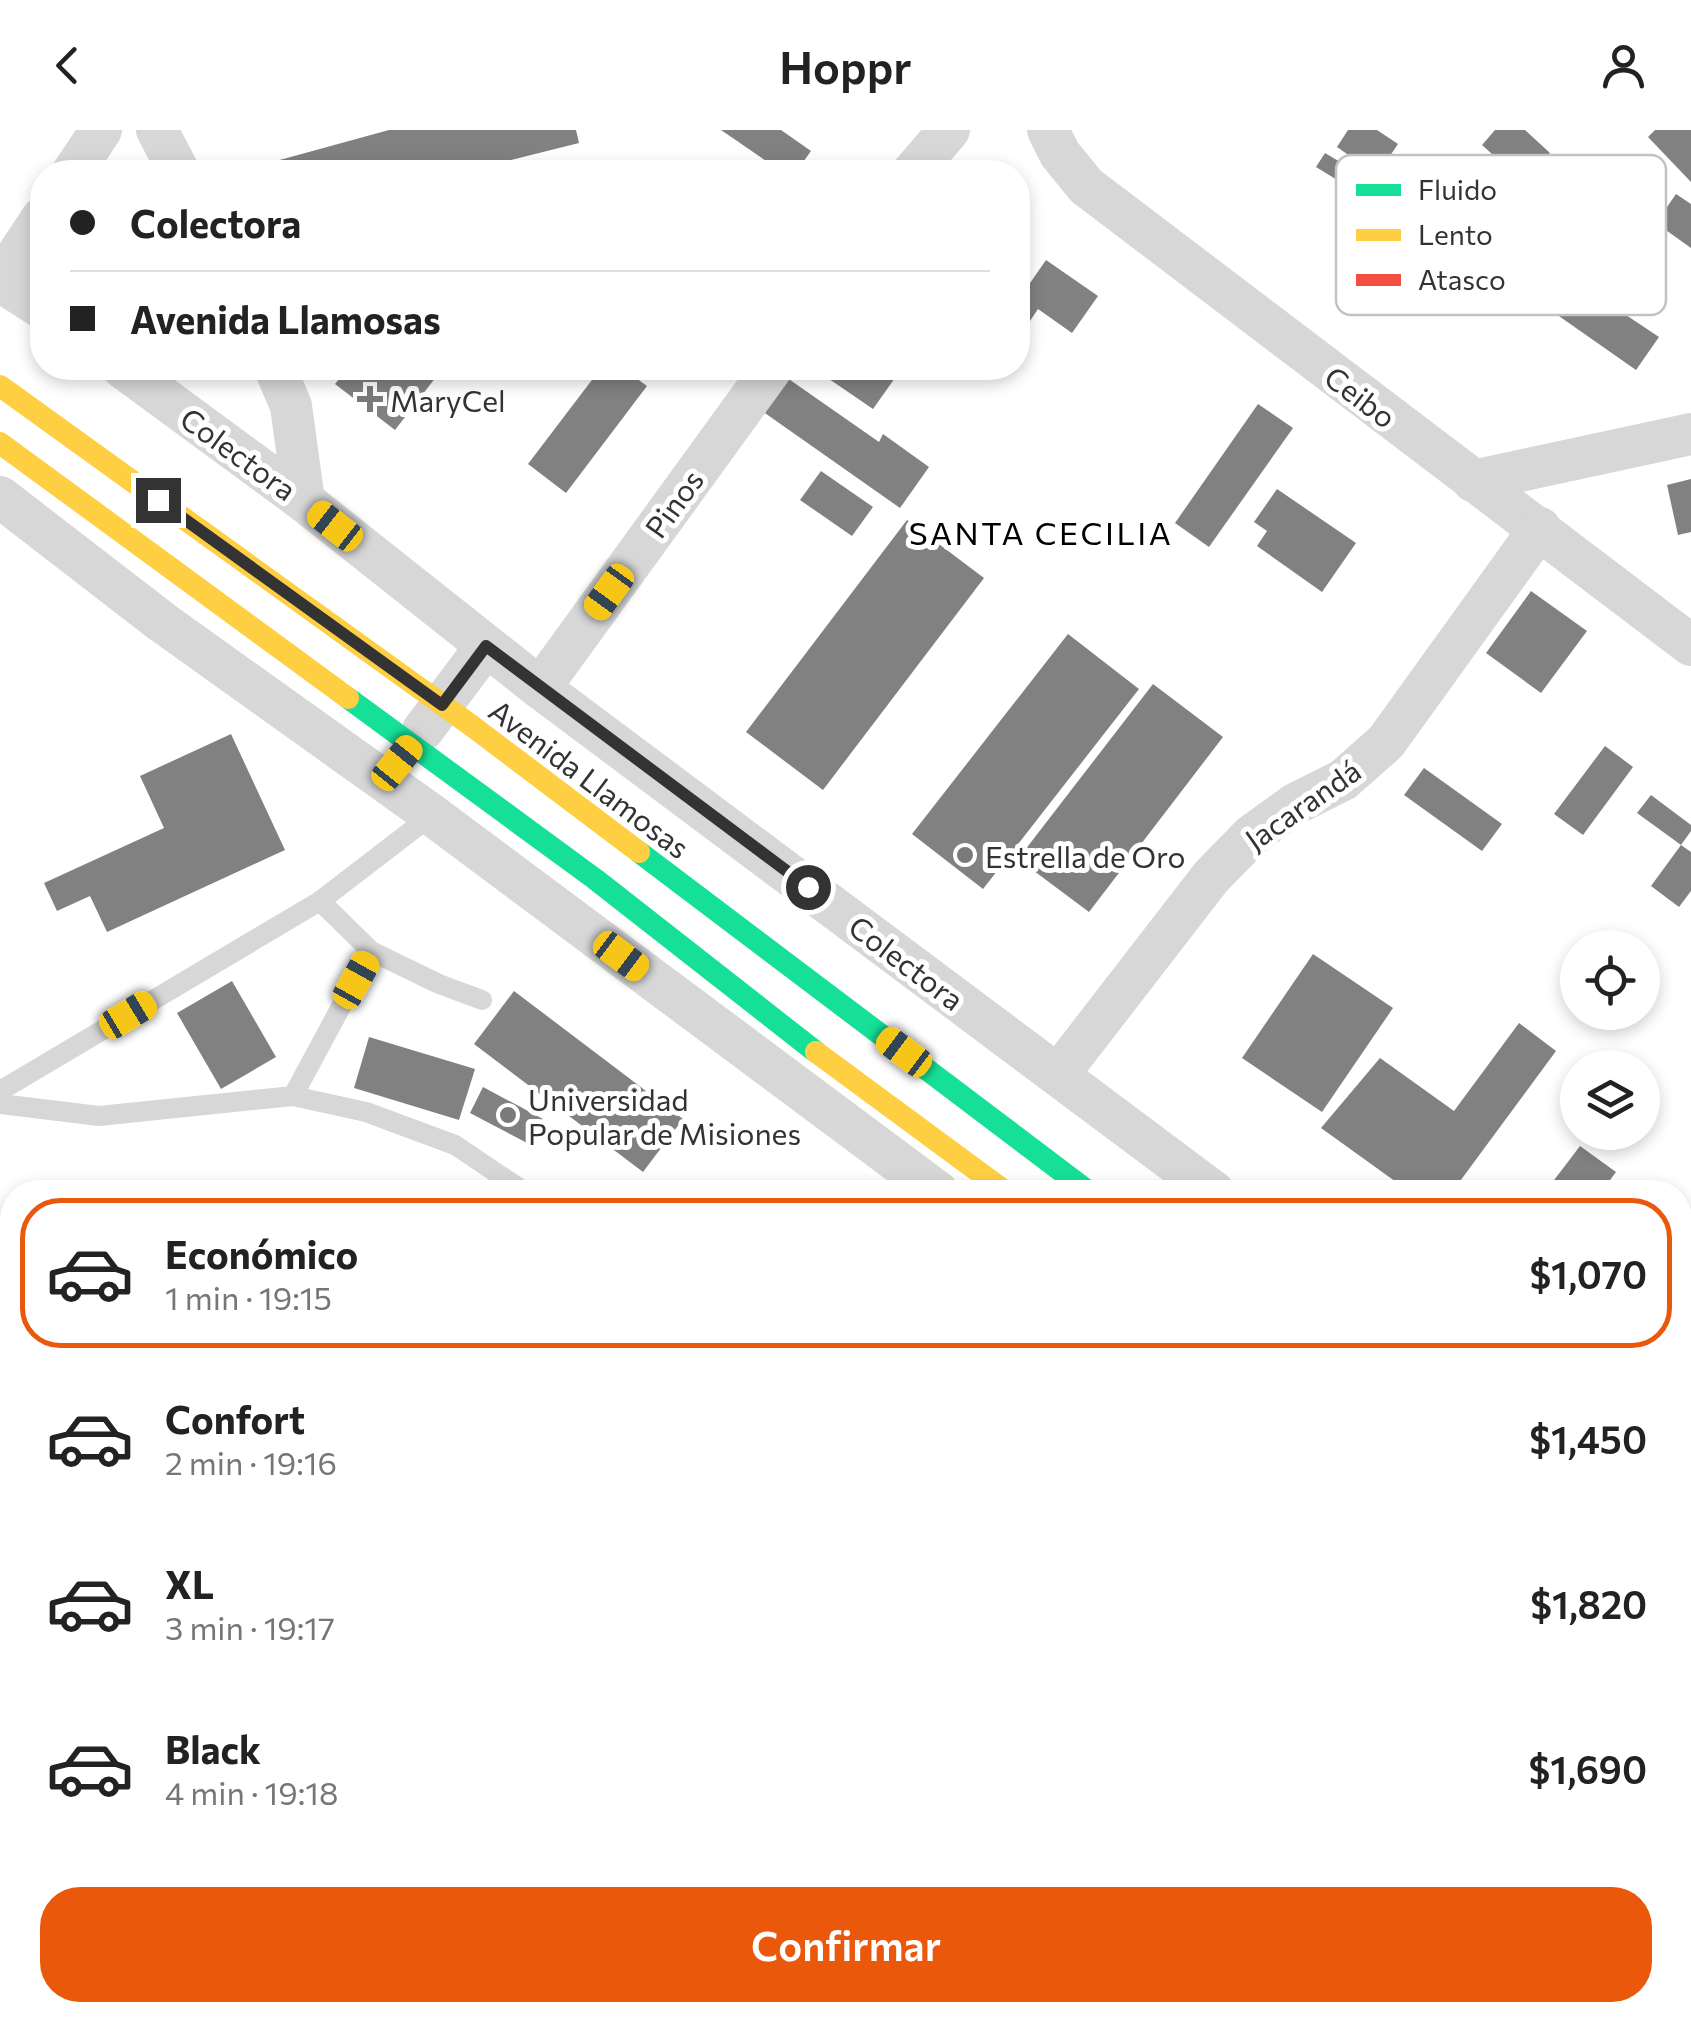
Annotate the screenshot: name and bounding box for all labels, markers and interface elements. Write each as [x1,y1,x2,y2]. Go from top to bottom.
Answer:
icon: back [40,38,95,93]
text: Hoppr [779,38,912,93]
icon: person [1596,38,1651,93]
legend [1336,155,1666,315]
text: Fluido [1418,172,1497,206]
text: Colectora [130,199,301,246]
text: Lento [1418,217,1493,251]
text: Atasco [1418,262,1506,296]
text: Avenida Llamosas [130,295,441,342]
street label: Ceibo [1318,357,1404,435]
place label: MaryCel [390,381,506,418]
marker: MaryCel [359,388,381,410]
street label: Colectora [174,399,304,507]
street label: Pinos [636,462,710,544]
route end [136,478,181,523]
car [302,496,368,556]
district label: SANTA CECILIA [909,512,1173,552]
car [579,559,639,625]
street label: Avenida Llamosas [483,691,697,865]
car [366,730,428,796]
street label: Jacarandá [1237,751,1367,857]
place label: Estrella de Oro [985,837,1185,874]
marker: Estrella de Oro [954,844,976,866]
route start [786,865,831,910]
street label: Colectora [842,907,972,1017]
car [588,926,654,986]
map controls [1560,930,1660,1150]
button: locate [1560,930,1660,1030]
car [328,946,384,1014]
car [95,987,161,1043]
car [871,1022,937,1082]
button: layers [1560,1050,1660,1150]
place label: Universidad Popular de Misiones [528,1080,801,1151]
marker: Universidad Popular de Misiones [497,1104,519,1126]
icon: car [45,1228,135,1318]
text: Económico [165,1230,358,1277]
text: $1,070 [1529,1250,1647,1297]
text: 1 min · 19:15 [165,1277,332,1317]
icon: car [45,1393,135,1483]
text: Confort [165,1395,305,1442]
text: $1,450 [1529,1415,1647,1462]
text: 2 min · 19:16 [165,1442,337,1482]
icon: car [45,1558,135,1648]
text: XL [165,1560,214,1607]
text: $1,820 [1530,1580,1647,1627]
text: 3 min · 19:17 [165,1607,335,1647]
icon: car [45,1723,135,1813]
text: Black [165,1725,261,1772]
text: $1,690 [1529,1745,1647,1792]
text: 4 min · 19:18 [165,1772,338,1812]
button: Confirmar [40,1887,1652,2002]

